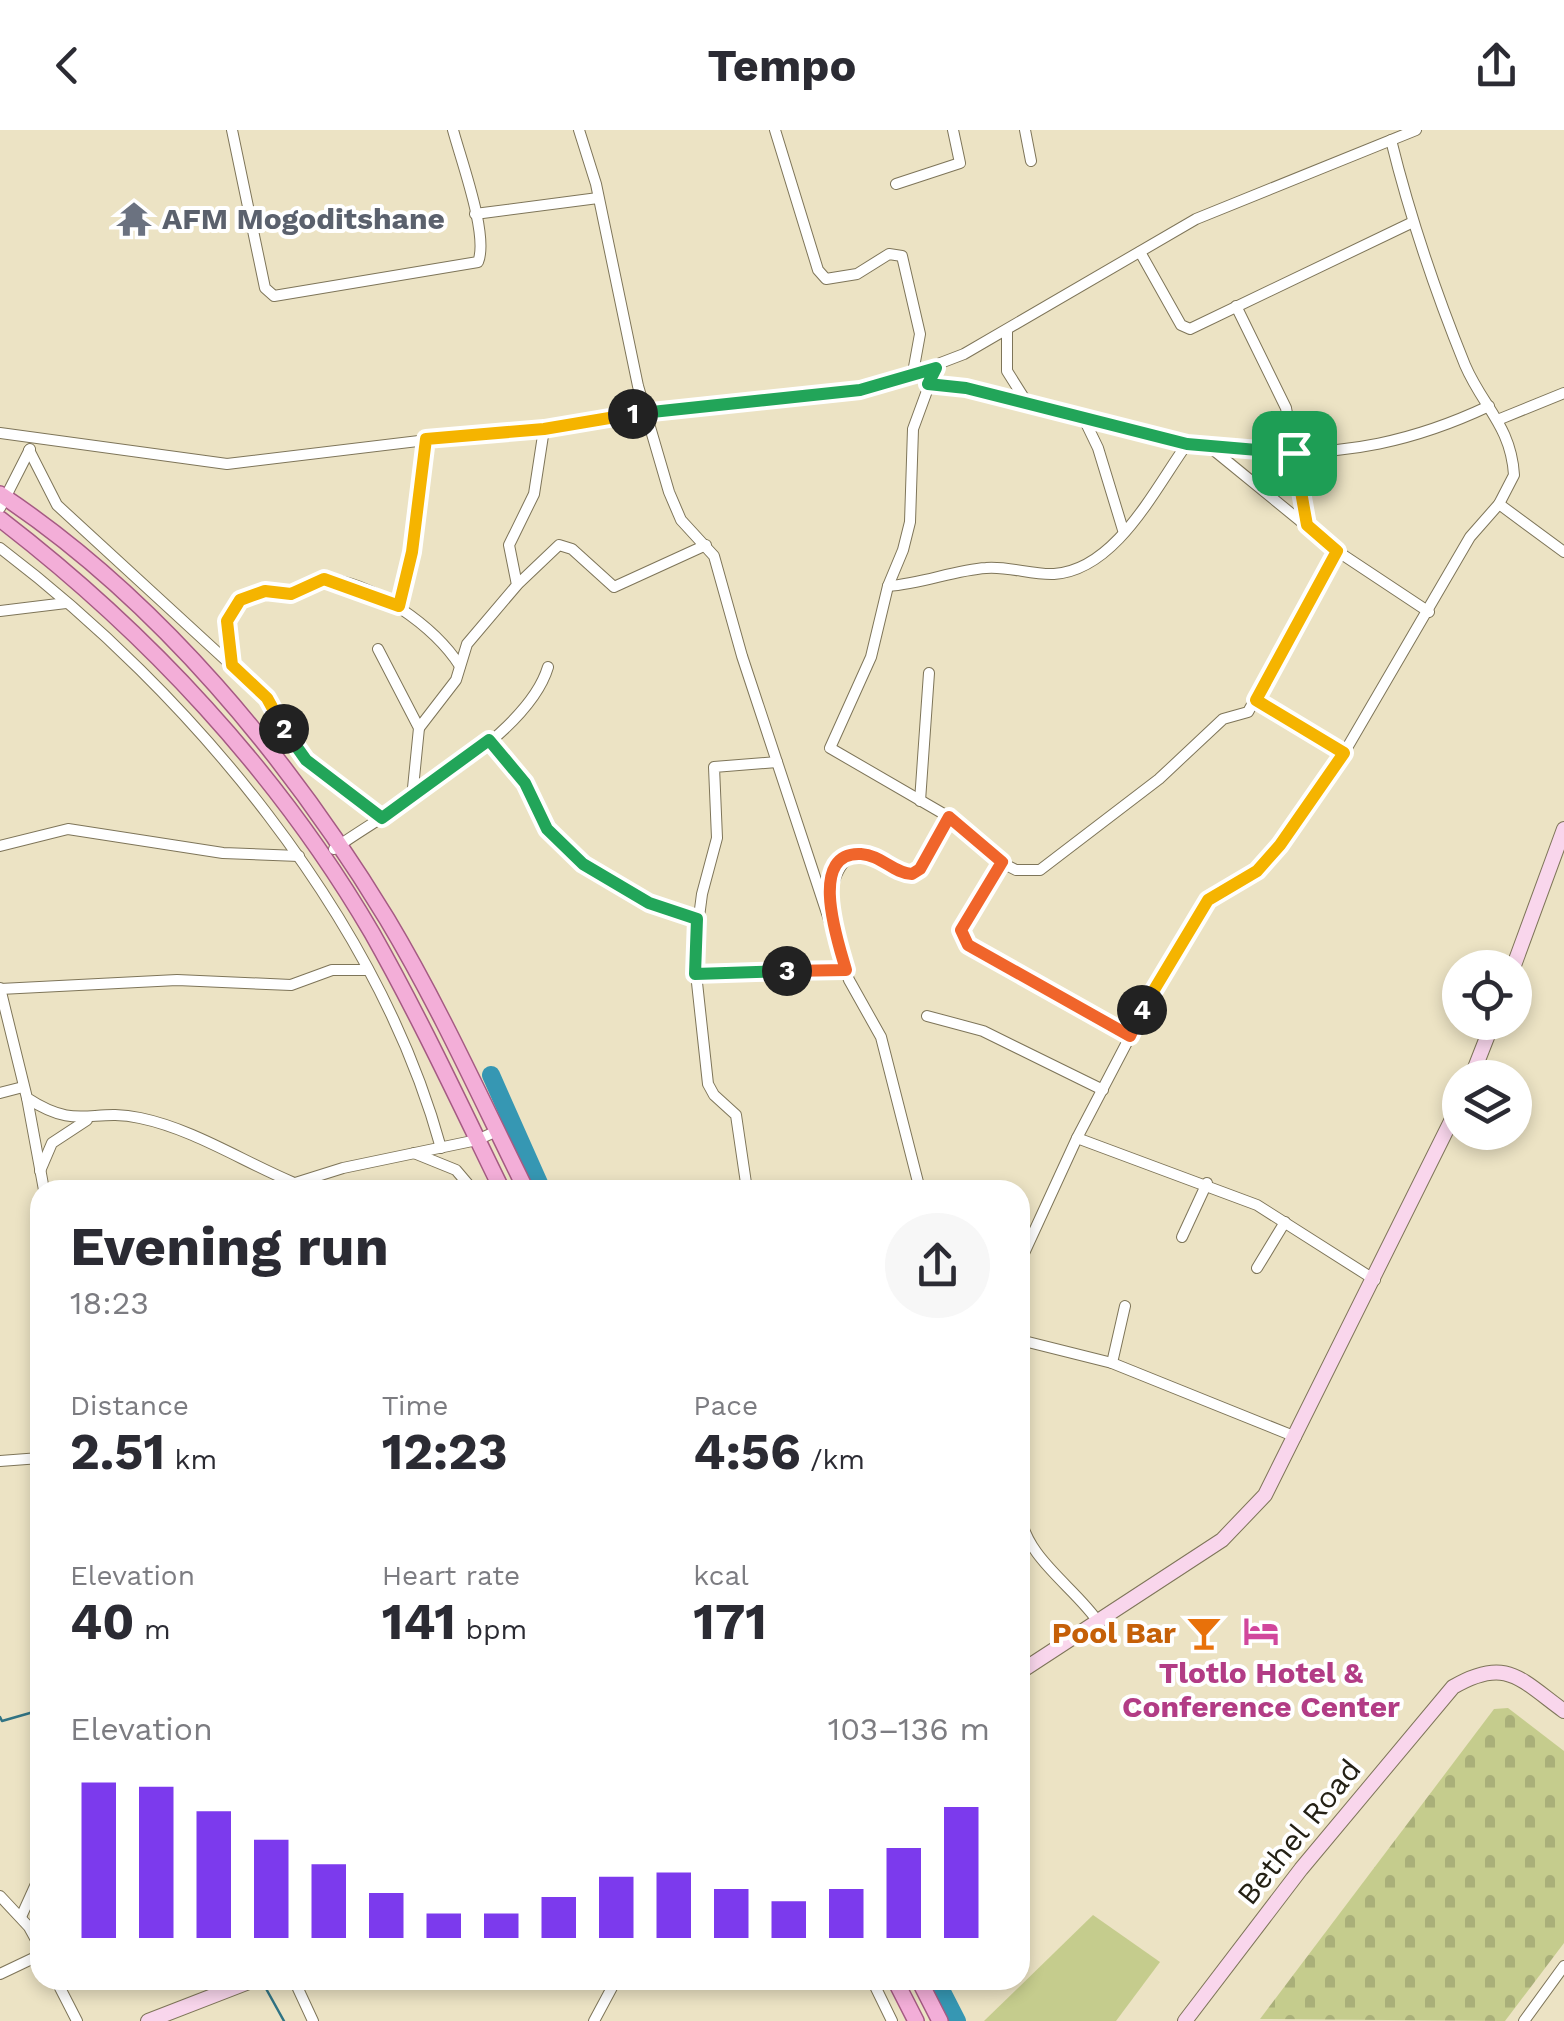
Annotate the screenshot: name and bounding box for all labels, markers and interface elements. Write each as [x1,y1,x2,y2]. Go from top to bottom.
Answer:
icon: back [40,38,95,93]
icon: share [1469,38,1524,93]
text: Tempo [708,39,856,92]
temple icon: AFM Mogoditshane [115,200,153,238]
place label: AFM Mogoditshane [162,201,445,236]
pin: 1 [608,389,658,439]
text: 1 [627,397,639,430]
pin [1252,411,1337,496]
icon: arrive [1267,426,1322,481]
pin: 2 [259,704,309,754]
text: 2 [276,712,292,745]
pin: 3 [762,946,812,996]
map controls [1442,950,1532,1150]
button: locate [1442,950,1532,1040]
text: 3 [779,954,795,987]
pin: 4 [1117,985,1167,1035]
text: 4 [1133,993,1151,1026]
button: layers [1442,1060,1532,1150]
button: share [885,1213,990,1318]
text: Evening run [70,1214,389,1278]
text: 18:23 [70,1284,149,1322]
text: Distance [70,1389,189,1422]
text: Time [382,1389,448,1422]
text: Pace [693,1389,758,1422]
text: 2.51 [70,1422,165,1481]
text: 12:23 [382,1422,508,1481]
text: 4:56 [693,1422,801,1481]
text: km [165,1443,217,1476]
text: /km [801,1443,865,1476]
text: Elevation [70,1559,195,1592]
text: Heart rate [382,1559,520,1592]
text: kcal [693,1559,749,1592]
text: 40 [70,1592,135,1651]
text: 141 [382,1592,456,1651]
text: 171 [693,1592,767,1651]
hotel icon: Tlotlo Hotel & Conference Center [1242,1612,1280,1650]
text: m [135,1613,171,1646]
text: bpm [456,1613,527,1646]
bar icon: Pool Bar [1185,1614,1223,1652]
place label: Pool Bar [1052,1615,1176,1650]
place label: Tlotlo Hotel & Conference Center [1122,1655,1400,1724]
text: Elevation [70,1710,213,1748]
text: 103–136 m [828,1710,990,1748]
street label: Bethel Road [1229,1752,1368,1911]

